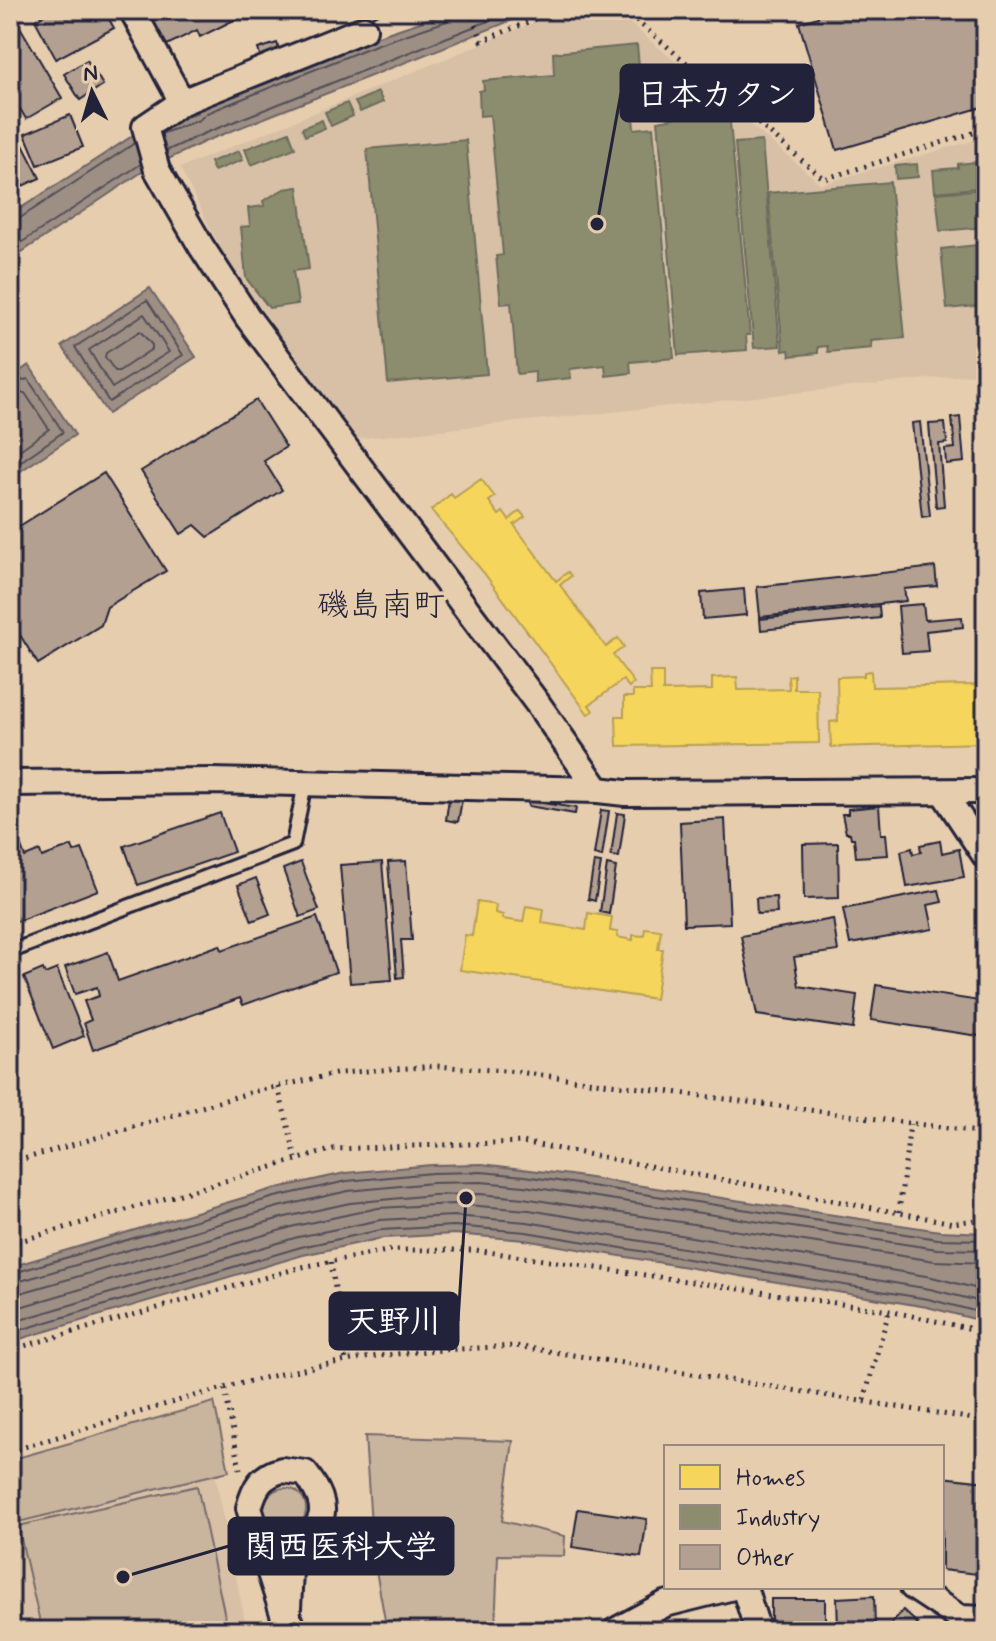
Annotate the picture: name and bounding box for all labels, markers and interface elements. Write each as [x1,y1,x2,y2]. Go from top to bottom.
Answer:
north arrow [52,52,132,132]
text: N [82,59,99,89]
callout: 日本カタン [621,65,813,121]
text: 日本カタン [637,75,797,117]
district label: 磯島南町 [317,585,445,627]
callout: 天野川 [330,1293,458,1349]
text: 天野川 [346,1302,442,1344]
legend [664,1445,944,1589]
text: Homes [736,1463,805,1494]
text: Industry [736,1503,820,1534]
callout: 関西医科大学 [229,1518,453,1574]
text: 関西医科大学 [245,1527,437,1569]
text: Other [736,1543,794,1574]

